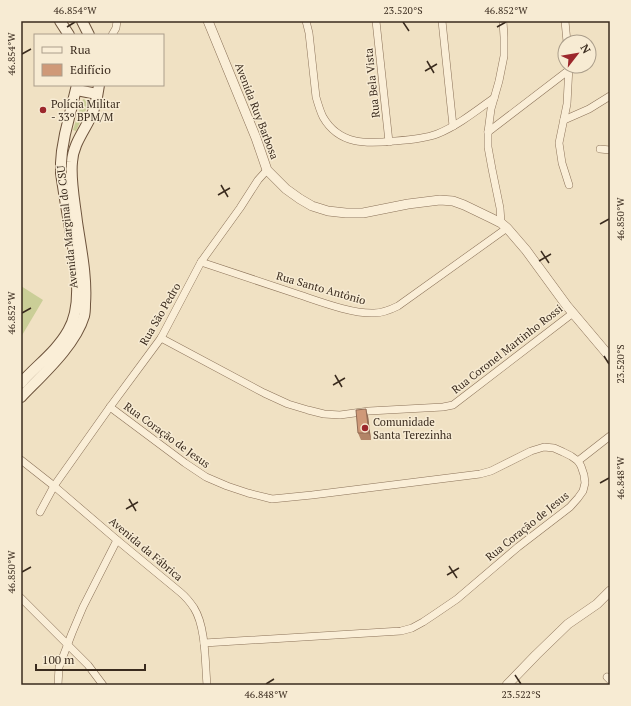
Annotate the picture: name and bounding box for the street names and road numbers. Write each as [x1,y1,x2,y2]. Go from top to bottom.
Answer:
street label: Rua Bela Vista [361,47,383,119]
street label: Avenida Ruy Barbosa [232,61,282,162]
street label: Avenida Marginal do CSU [54,164,80,289]
street label: Rua Santo Antônio [275,269,367,307]
street label: Rua São Pedro [136,280,184,348]
street label: Rua Coronel Martinho Rossi [449,301,565,397]
street label: Rua Coração de Jesus [121,399,213,471]
street label: Rua Coração de Jesus [483,488,572,564]
street label: Avenida da Fábrica [106,514,186,584]

